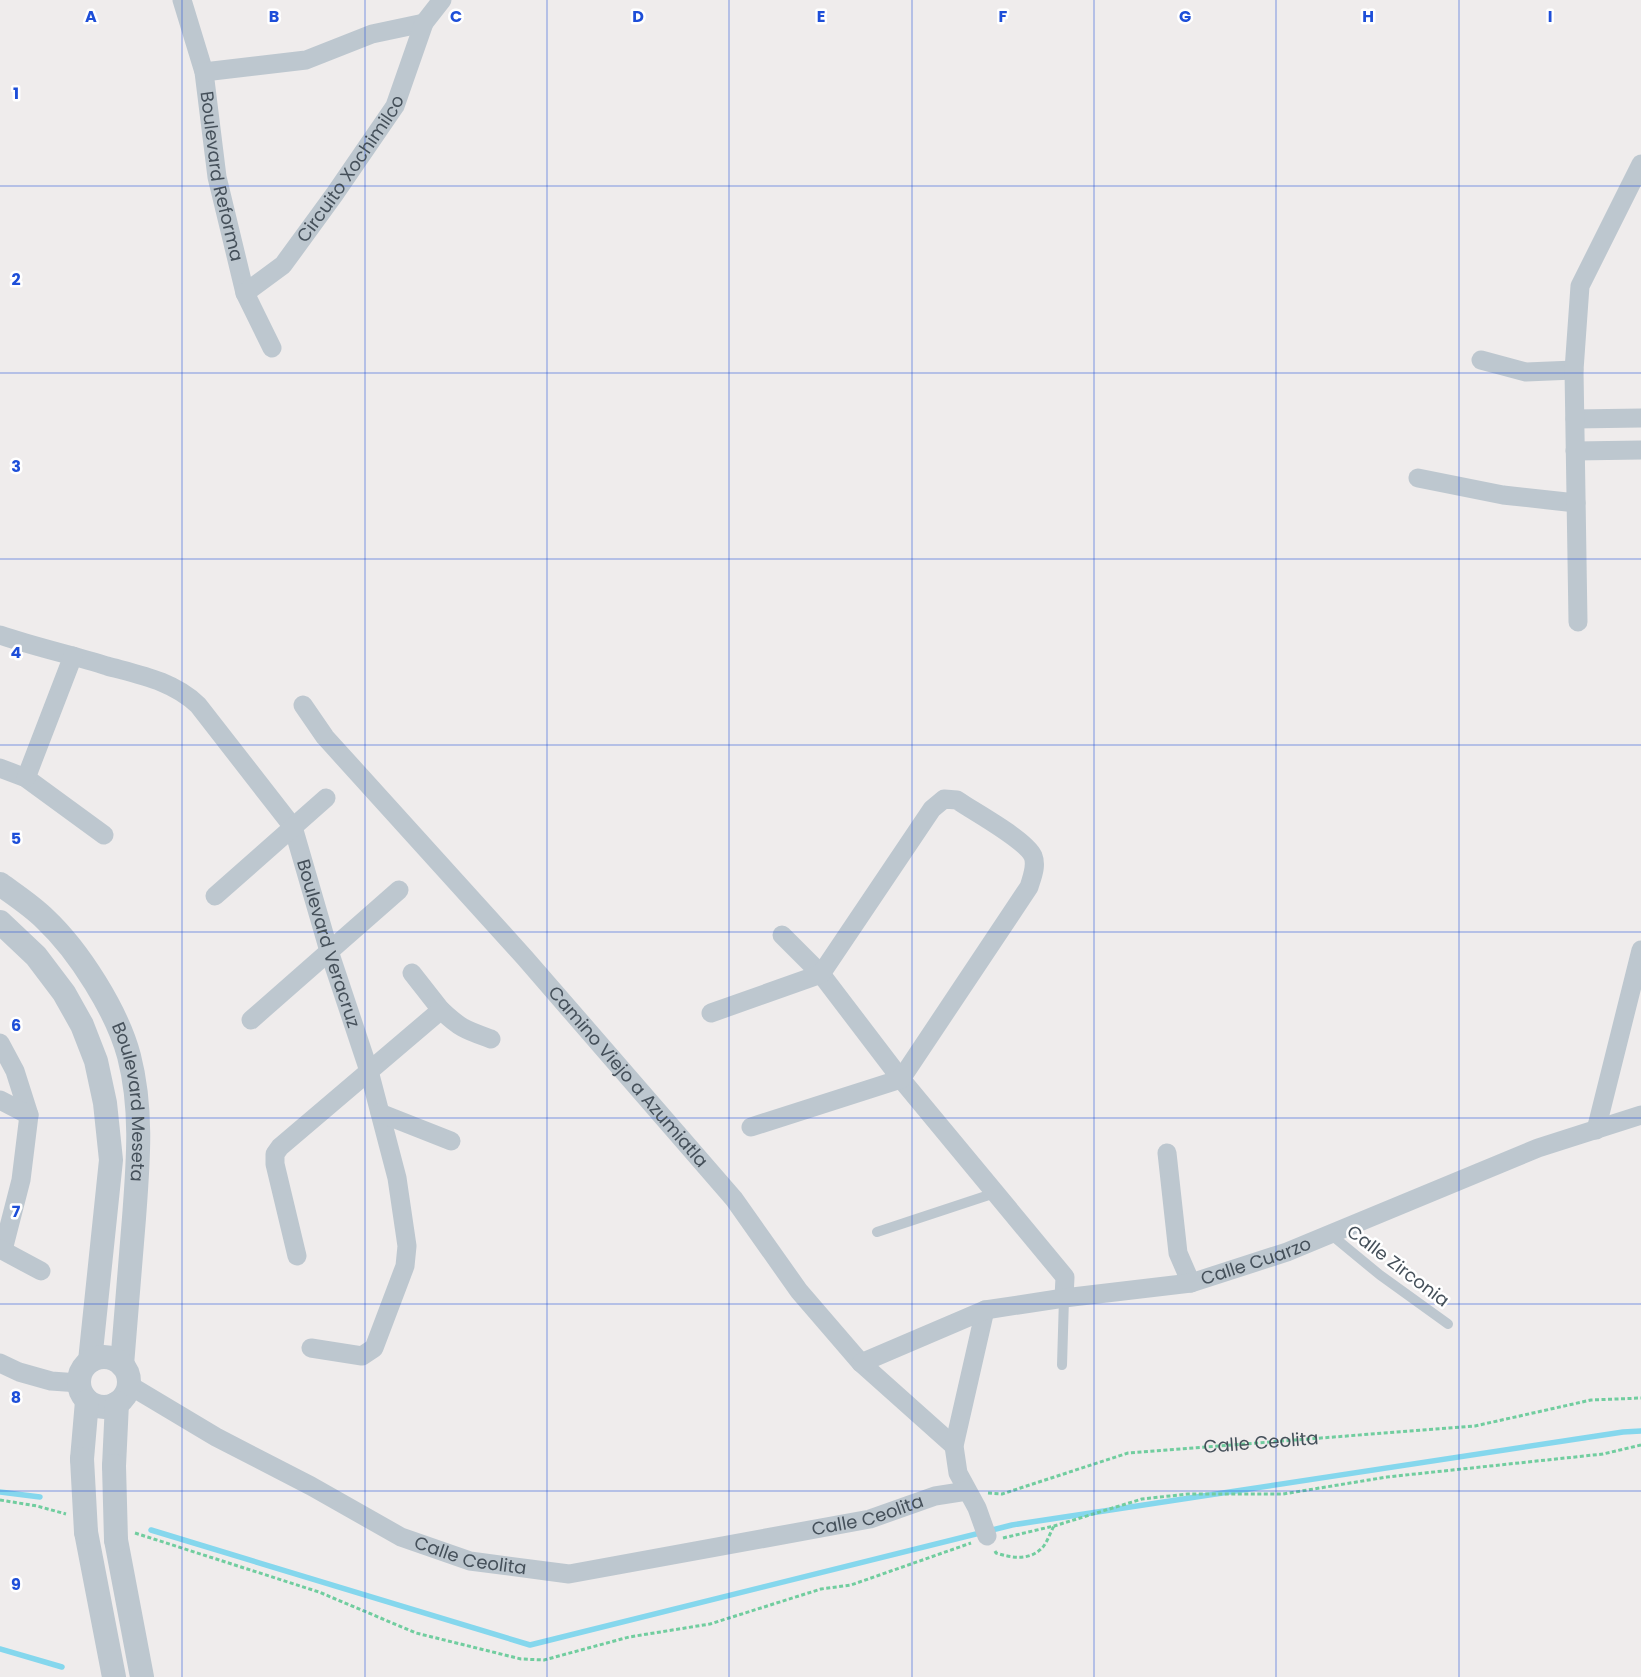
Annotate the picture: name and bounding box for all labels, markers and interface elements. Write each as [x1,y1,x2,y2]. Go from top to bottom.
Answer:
text: A [85,5,97,28]
text: B [269,5,279,28]
text: C [450,5,462,28]
text: D [632,5,644,28]
text: E [817,5,825,28]
text: F [999,5,1008,28]
text: G [1179,5,1191,28]
text: H [1362,5,1374,28]
text: I [1548,5,1552,28]
text: 1 [13,82,19,105]
street label: Boulevard Reforma [194,90,250,264]
street label: Circuito Xochimilco [291,92,410,247]
text: 2 [11,268,21,291]
text: 3 [11,455,21,478]
text: 4 [11,641,22,664]
text: 5 [11,827,21,850]
street label: Boulevard Veracruz [291,856,367,1031]
street label: Camino Viejo a Azumiatla [543,980,714,1172]
text: 6 [11,1014,21,1037]
street label: Boulevard Meseta [106,1018,151,1182]
text: 7 [12,1200,21,1223]
street label: Calle Zirconia [1342,1219,1455,1312]
street label: Calle Cuarzo [1197,1230,1315,1291]
text: 8 [11,1386,21,1409]
street label: Calle Ceolita [1203,1425,1319,1459]
street label: Calle Ceolita [809,1488,927,1541]
street label: Calle Ceolita [411,1530,528,1580]
text: 9 [11,1573,21,1596]

